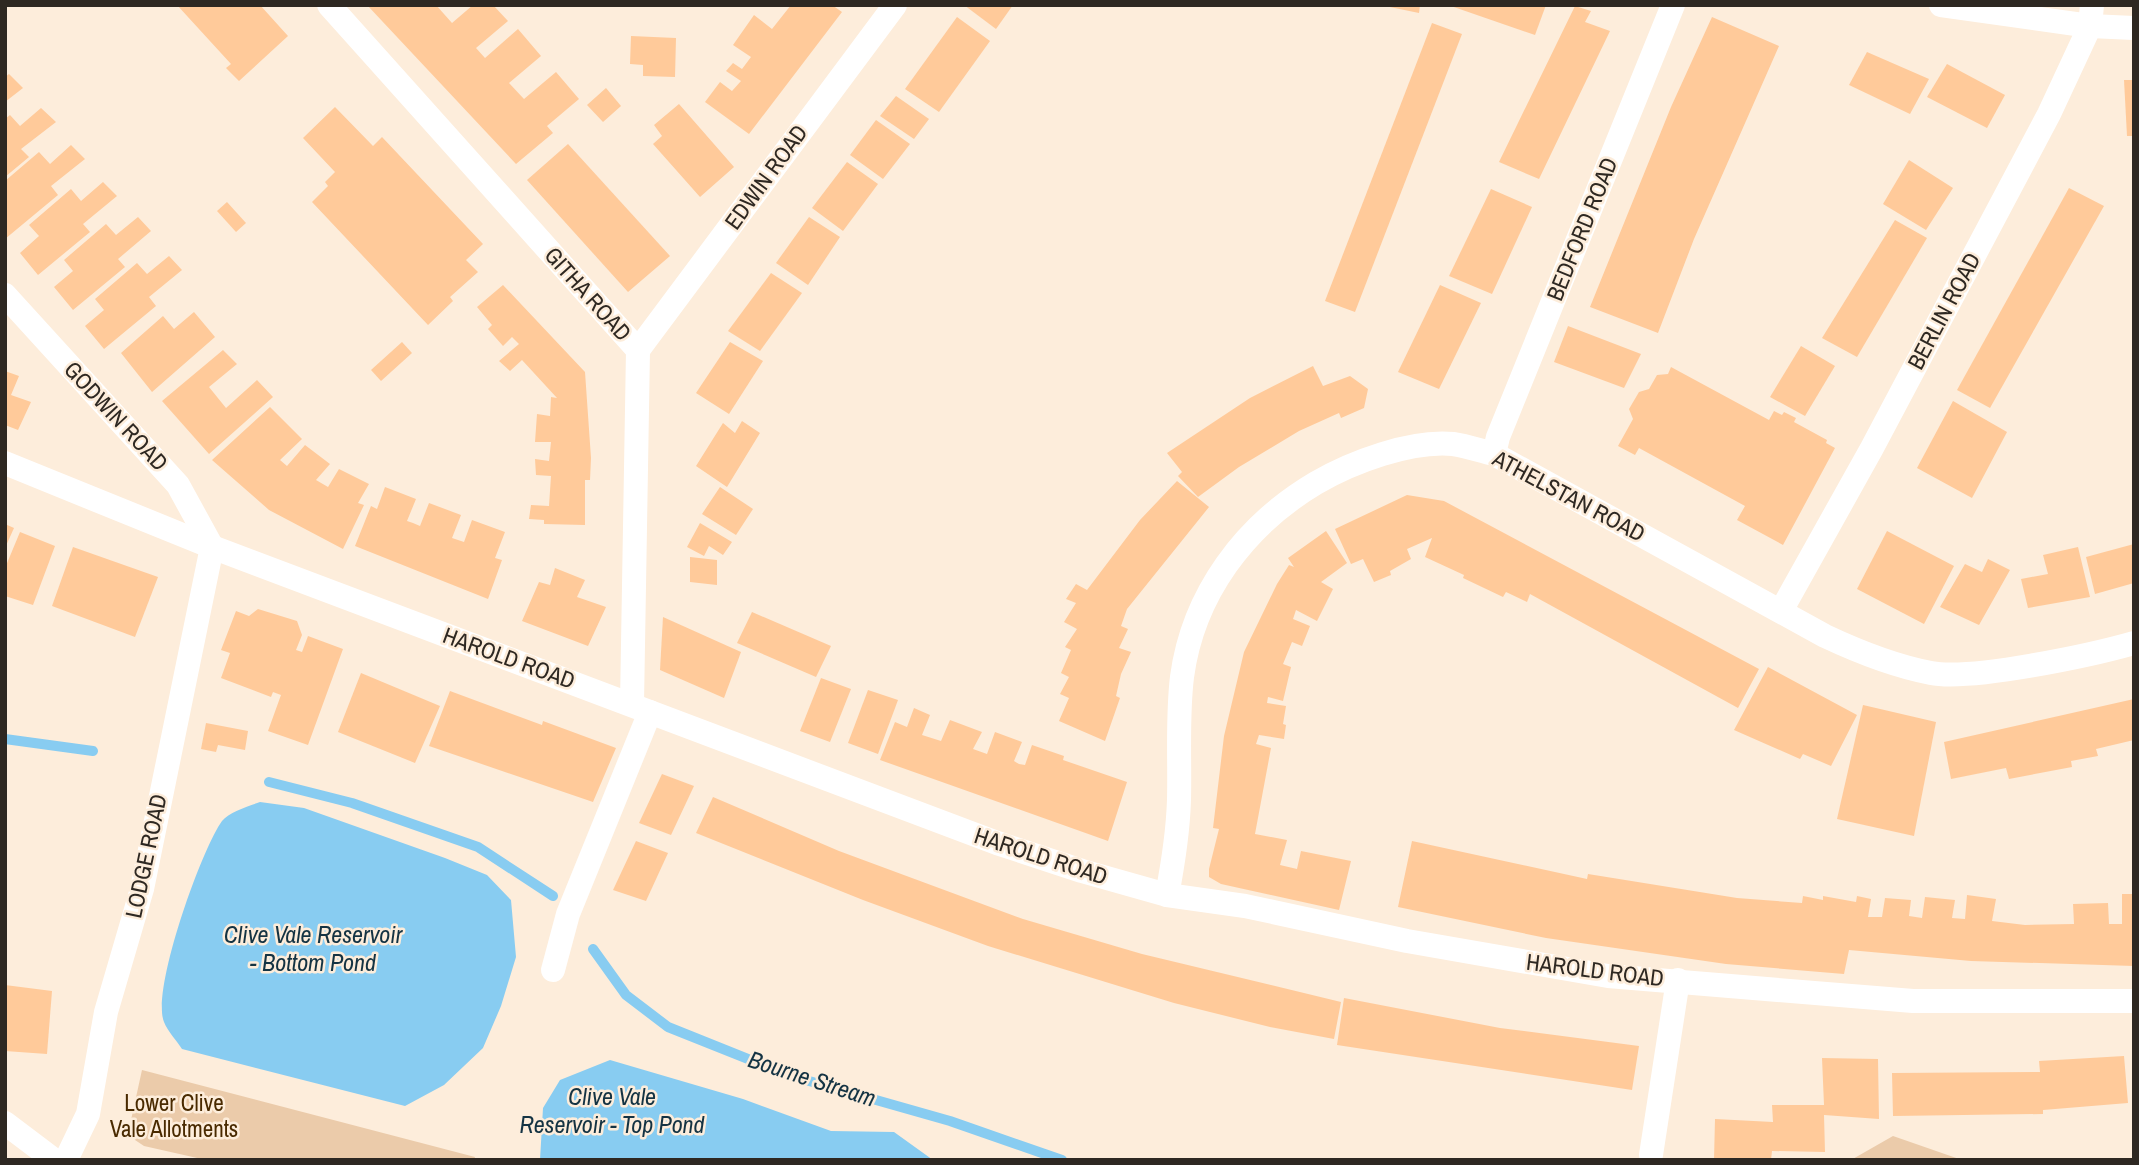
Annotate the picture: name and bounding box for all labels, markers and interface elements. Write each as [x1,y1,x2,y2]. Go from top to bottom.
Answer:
street label: EDWIN ROAD [717,118,814,235]
street label: BEDFORD ROAD [1539,153,1624,305]
street label: GITHA ROAD [538,240,639,347]
street label: BERLIN ROAD [1900,247,1987,374]
street label: GODWIN ROAD [58,354,175,477]
street label: ATHELSTAN ROAD [1487,442,1651,549]
street label: HAROLD ROAD [439,619,579,696]
street label: LODGE ROAD [117,791,174,921]
street label: HAROLD ROAD [971,819,1112,892]
water label: Clive Vale Reservoir - Bottom Pond [224,918,404,978]
street label: HAROLD ROAD [1525,946,1666,993]
water label: Bourne Stream [744,1042,880,1114]
water label: Clive Vale Reservoir - Top Pond [519,1080,706,1140]
park label: Lower Clive Vale Allotments [110,1087,238,1144]

